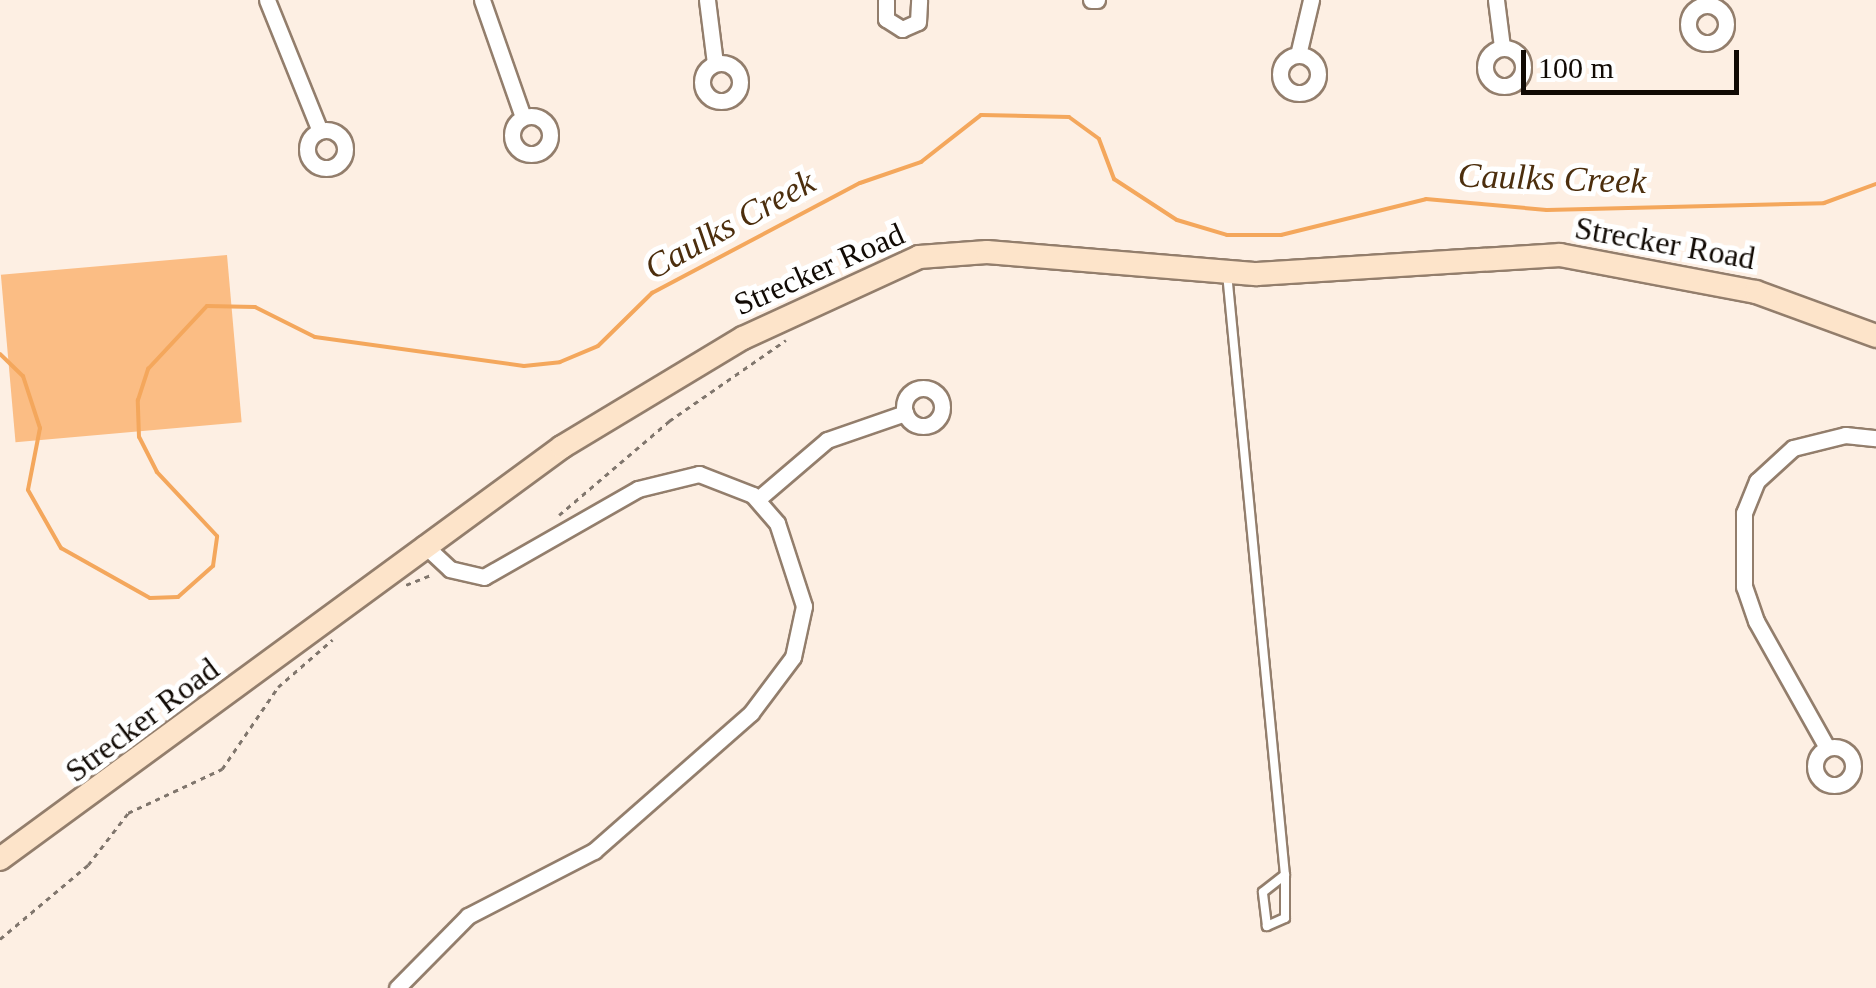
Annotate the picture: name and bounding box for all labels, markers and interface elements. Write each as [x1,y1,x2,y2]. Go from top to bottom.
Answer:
scale bar [1526,30,1744,92]
text: 100 m [1538,51,1614,84]
water label: Caulks Creek [1457,155,1647,203]
water label: Caulks Creek [637,161,823,289]
street label: Strecker Road [1572,208,1758,278]
street label: Strecker Road [728,214,910,324]
street label: Strecker Road [58,650,226,790]

